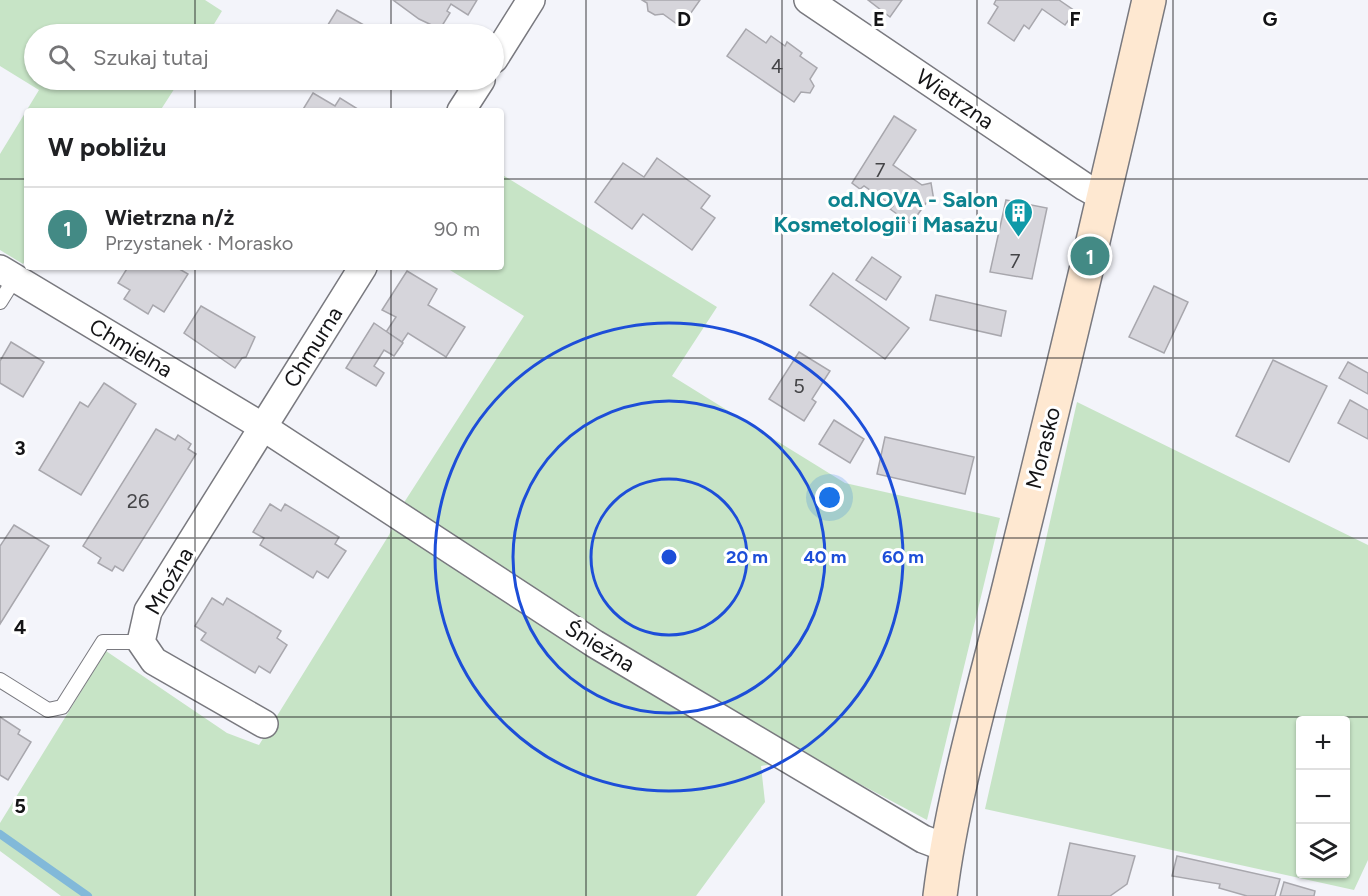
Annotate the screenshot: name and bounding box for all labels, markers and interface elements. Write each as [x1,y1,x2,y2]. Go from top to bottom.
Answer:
text: D [677,7,691,31]
text: E [873,7,885,31]
text: F [1069,7,1081,31]
text: G [1263,7,1278,31]
search box [24,24,504,90]
icon: search [45,41,78,74]
text: Szukaj tutaj [93,44,209,71]
house number: 4 [771,54,783,78]
street label: Wietrzna [911,63,999,135]
text: W pobliżu [48,131,166,163]
house number: 7 [875,158,886,182]
place label: od.NOVA - Salon Kosmetologii i Masażu [773,186,998,238]
building icon: od.NOVA - Salon Kosmetologii i Masażu [1003,196,1035,238]
text: Wietrzna n/ż [105,204,234,231]
text: 1 [63,217,72,241]
text: 90 m [434,217,480,241]
text: Przystanek · Morasko [105,231,293,255]
pin: 1 [1070,234,1110,278]
house number: 7 [1010,249,1021,273]
street label: Chmurna [278,302,348,392]
street label: Chmielna [84,313,178,383]
house number: 5 [793,374,805,398]
street label: Morasko [1020,404,1066,492]
text: 3 [14,436,26,460]
your location [815,483,844,512]
house number: 26 [127,489,149,513]
street label: Mroźna [139,543,199,619]
text: 20 m [726,546,768,568]
text: 40 m [803,546,847,568]
text: 60 m [882,546,924,568]
centre of rings [659,547,679,567]
street label: Śnieżna [560,614,640,678]
text: 4 [14,615,27,639]
map controls [1296,716,1350,878]
button: + [1296,716,1350,770]
button: − [1296,770,1350,824]
text: 5 [14,794,26,818]
button: layers [1296,824,1350,878]

